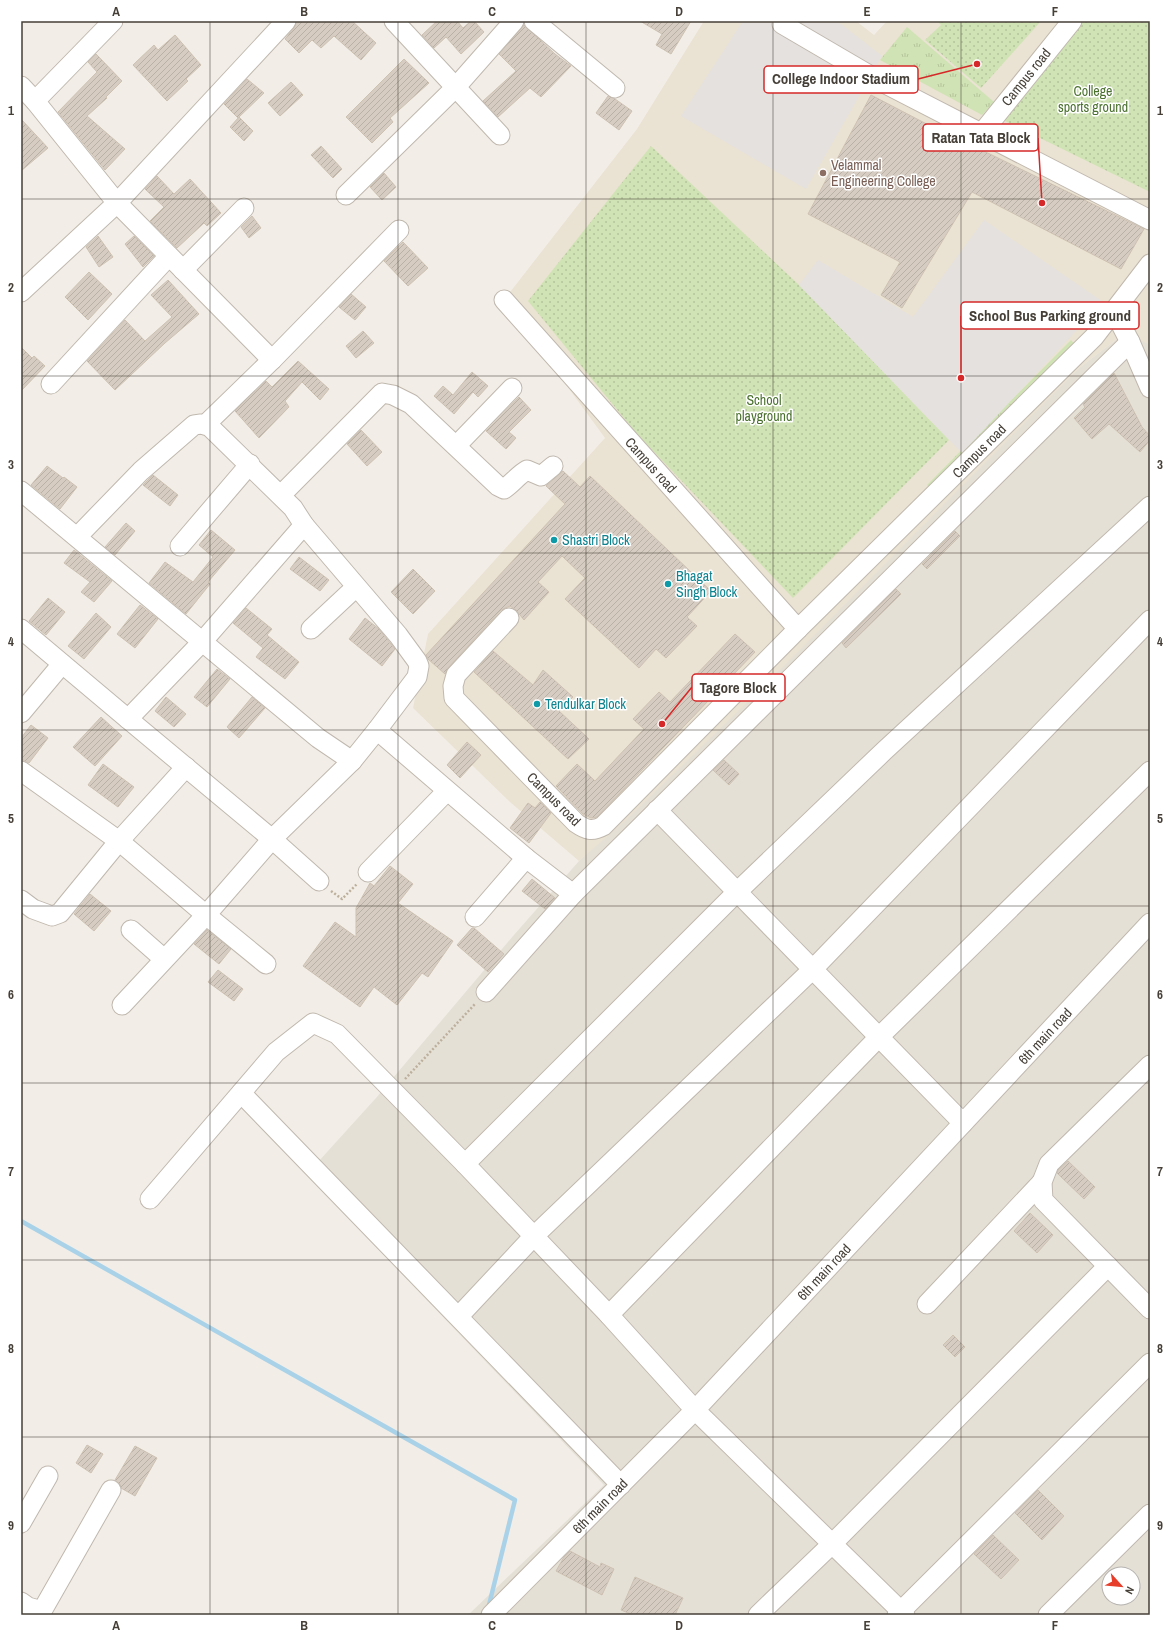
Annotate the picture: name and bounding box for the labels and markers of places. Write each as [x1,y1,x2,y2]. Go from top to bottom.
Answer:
callout: College Indoor Stadium [764,66,918,93]
callout: Ratan Tata Block [923,124,1038,151]
place label: Velammal Engineering College [831,156,936,190]
marker: Velammal Engineering College [818,168,828,178]
callout: School Bus Parking ground [961,302,1139,329]
place label: Shastri Block [562,531,630,549]
marker: Shastri Block [549,535,559,545]
place label: Bhagat Singh Block [676,567,738,601]
marker: Bhagat Singh Block [663,579,673,589]
callout: Tagore Block [692,674,785,701]
place label: Tendulkar Block [545,695,626,713]
marker: Tendulkar Block [532,699,542,709]

